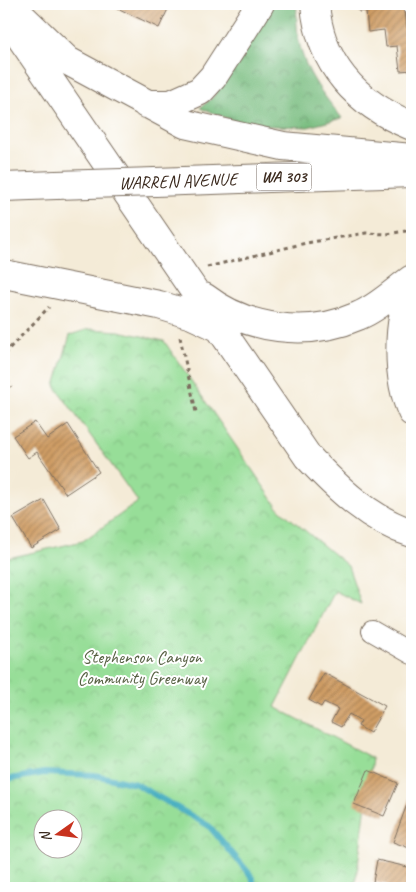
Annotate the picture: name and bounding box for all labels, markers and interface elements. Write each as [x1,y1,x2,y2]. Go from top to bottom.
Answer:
road number: WA 303 [256,163,312,190]
street label: WARREN AVENUE [119,168,240,194]
park label: Stephenson Canyon Community Greenway [78,646,208,689]
north arrow [32,810,82,860]
text: N [36,829,55,843]

